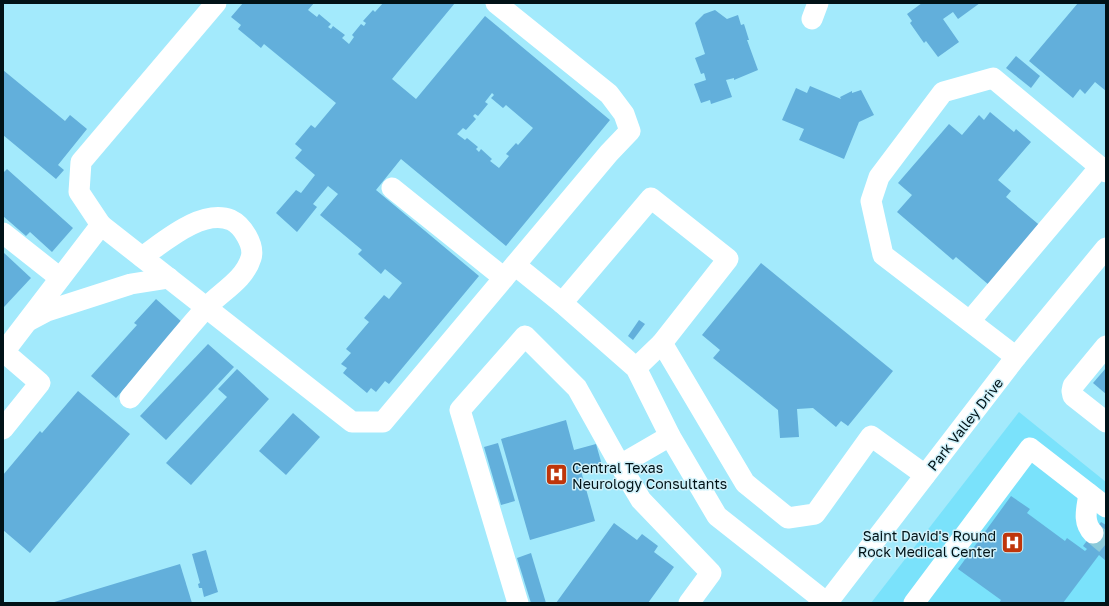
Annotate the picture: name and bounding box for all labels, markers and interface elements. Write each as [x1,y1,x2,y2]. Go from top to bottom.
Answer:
street label: Park Valley Drive [924,374,1006,474]
place label: Central Texas Neurology Consultants [572,459,727,492]
hospital icon: Central Texas Neurology Consultants [544,462,570,488]
place label: Saint David's Round Rock Medical Center [858,527,997,560]
hospital icon: Saint David's Round Rock Medical Center [999,530,1025,556]

